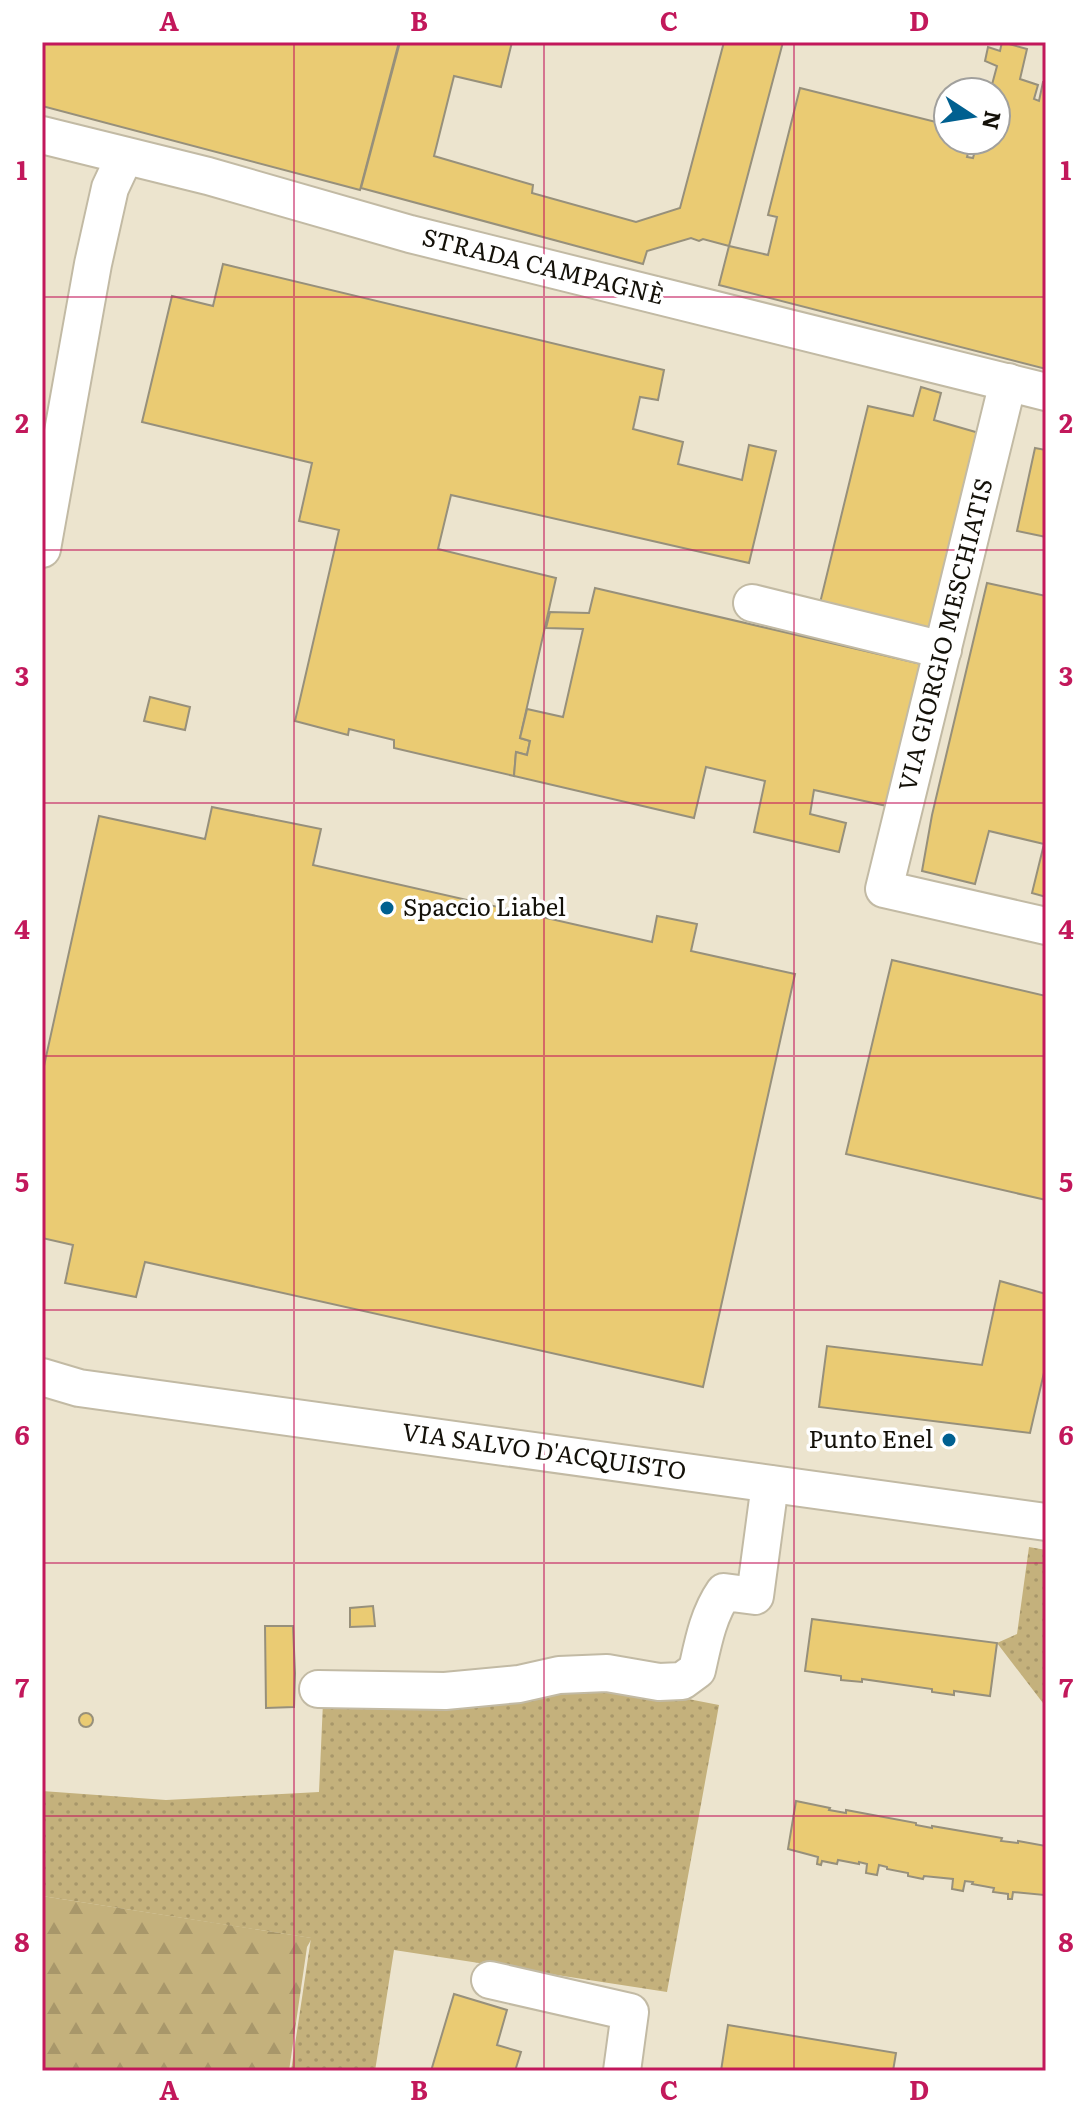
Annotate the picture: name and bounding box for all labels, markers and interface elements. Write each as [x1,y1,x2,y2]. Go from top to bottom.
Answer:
text: A [159,0,179,39]
text: B [410,0,428,39]
text: C [660,0,678,39]
text: D [909,0,929,39]
north arrow [932,76,1012,156]
text: N [975,108,1011,133]
text: 1 [17,149,28,188]
text: 1 [1061,149,1072,188]
street label: STRADA CAMPAGNÈ [419,218,668,312]
text: 2 [15,402,29,441]
text: 2 [1059,402,1073,441]
street label: VIA GIORGIO MESCHIATIS [888,474,999,794]
text: 3 [15,655,29,694]
text: 3 [1059,655,1073,694]
place label: Spaccio Liabel [403,888,566,923]
marker: Spaccio Liabel [378,899,396,917]
text: 4 [14,908,30,947]
text: 4 [1058,908,1074,947]
text: 5 [15,1161,29,1200]
text: 5 [1059,1161,1073,1200]
street label: VIA SALVO D'ACQUISTO [400,1412,689,1487]
text: 6 [14,1414,30,1453]
text: 6 [1058,1414,1074,1453]
place label: Punto Enel [809,1420,933,1455]
marker: Punto Enel [940,1431,958,1449]
text: 7 [15,1667,29,1706]
text: 7 [1059,1667,1073,1706]
text: 8 [14,1921,30,1960]
text: 8 [1058,1921,1074,1960]
text: A [159,2069,179,2108]
text: B [410,2069,428,2108]
text: C [660,2069,678,2108]
text: D [909,2069,929,2108]

